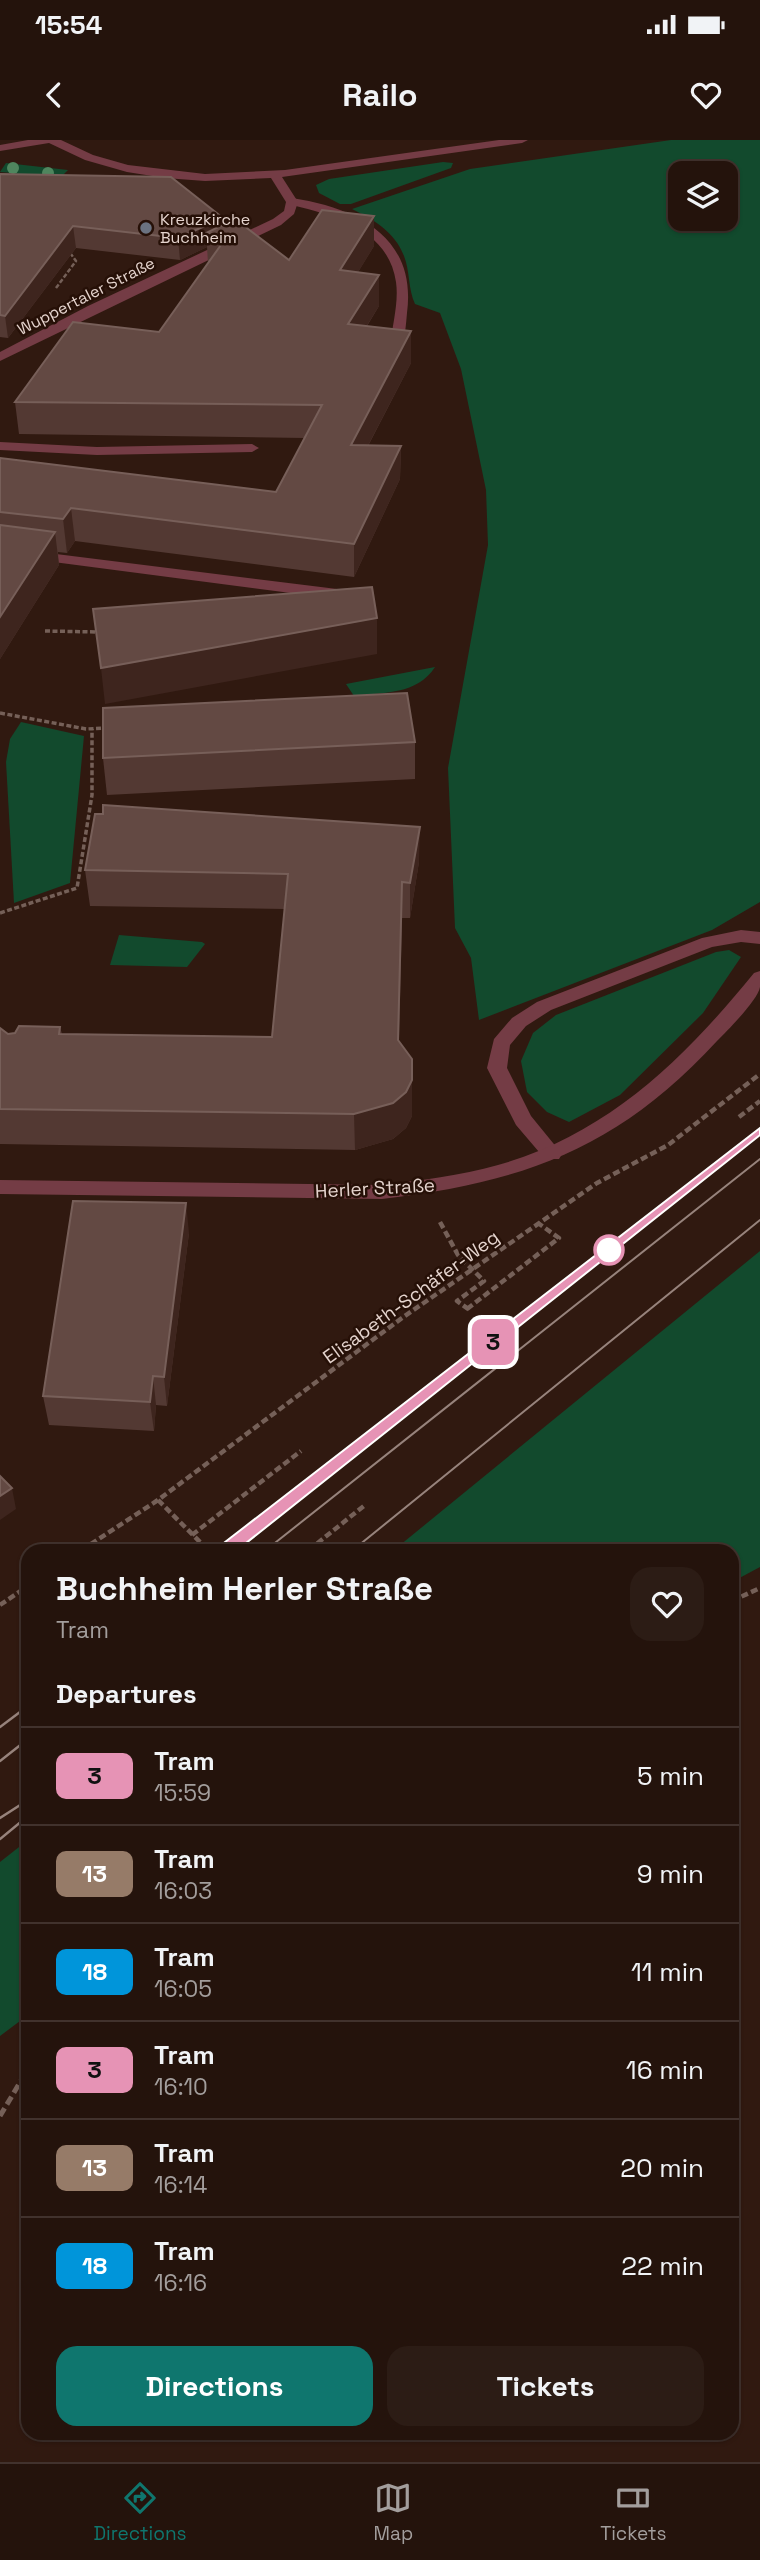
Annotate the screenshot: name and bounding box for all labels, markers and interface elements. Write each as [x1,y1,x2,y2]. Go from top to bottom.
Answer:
text: 15:54 [35,8,102,42]
text: Railo [342,75,418,115]
icon: back [35,76,73,114]
icon: heart [687,76,725,114]
map controls [668,161,738,231]
button: layers [668,161,738,231]
place label: Kreuzkirche Buchheim [160,209,250,248]
marker: Kreuzkirche Buchheim [138,220,154,236]
street label: Wuppertaler Straße [14,252,158,340]
street label: Herler Straße [314,1172,436,1204]
street label: Elisabeth-Schäfer-Weg [318,1225,504,1369]
unlabelled marker [594,1235,624,1265]
line badge: 3 [470,1319,516,1365]
text: 3 [486,1326,500,1357]
button: heart [630,1567,704,1641]
text: Buchheim Herler Straße [56,1568,433,1610]
text: Tram [56,1615,109,1645]
text: Departures [56,1677,197,1711]
text: Tram [154,1744,215,1778]
text: 5 min [637,1759,704,1793]
text: 3 [87,1760,102,1791]
text: 15:59 [154,1778,211,1808]
text: Tram [154,1842,215,1876]
text: 9 min [637,1857,704,1891]
text: 13 [82,1858,107,1889]
text: 16:03 [154,1876,212,1906]
text: Tram [154,1940,215,1974]
text: 11 min [631,1955,704,1989]
text: 18 [82,1956,107,1987]
text: 16:05 [154,1974,212,2004]
text: Tram [154,2038,215,2072]
text: 16 min [626,2053,704,2087]
text: 3 [87,2054,102,2085]
text: 16:10 [154,2072,208,2102]
text: Tram [154,2136,215,2170]
text: 20 min [620,2151,704,2185]
text: 13 [82,2152,107,2183]
text: 16:14 [154,2170,208,2200]
text: Tram [154,2234,215,2268]
text: 22 min [621,2249,704,2283]
text: 18 [82,2250,107,2281]
text: 16:16 [154,2268,207,2298]
button: Directions [56,2346,373,2426]
button: Tickets [387,2346,704,2426]
tab: Directions [93,2479,187,2546]
tab: Map [374,2479,413,2546]
tab: Tickets [600,2479,667,2546]

